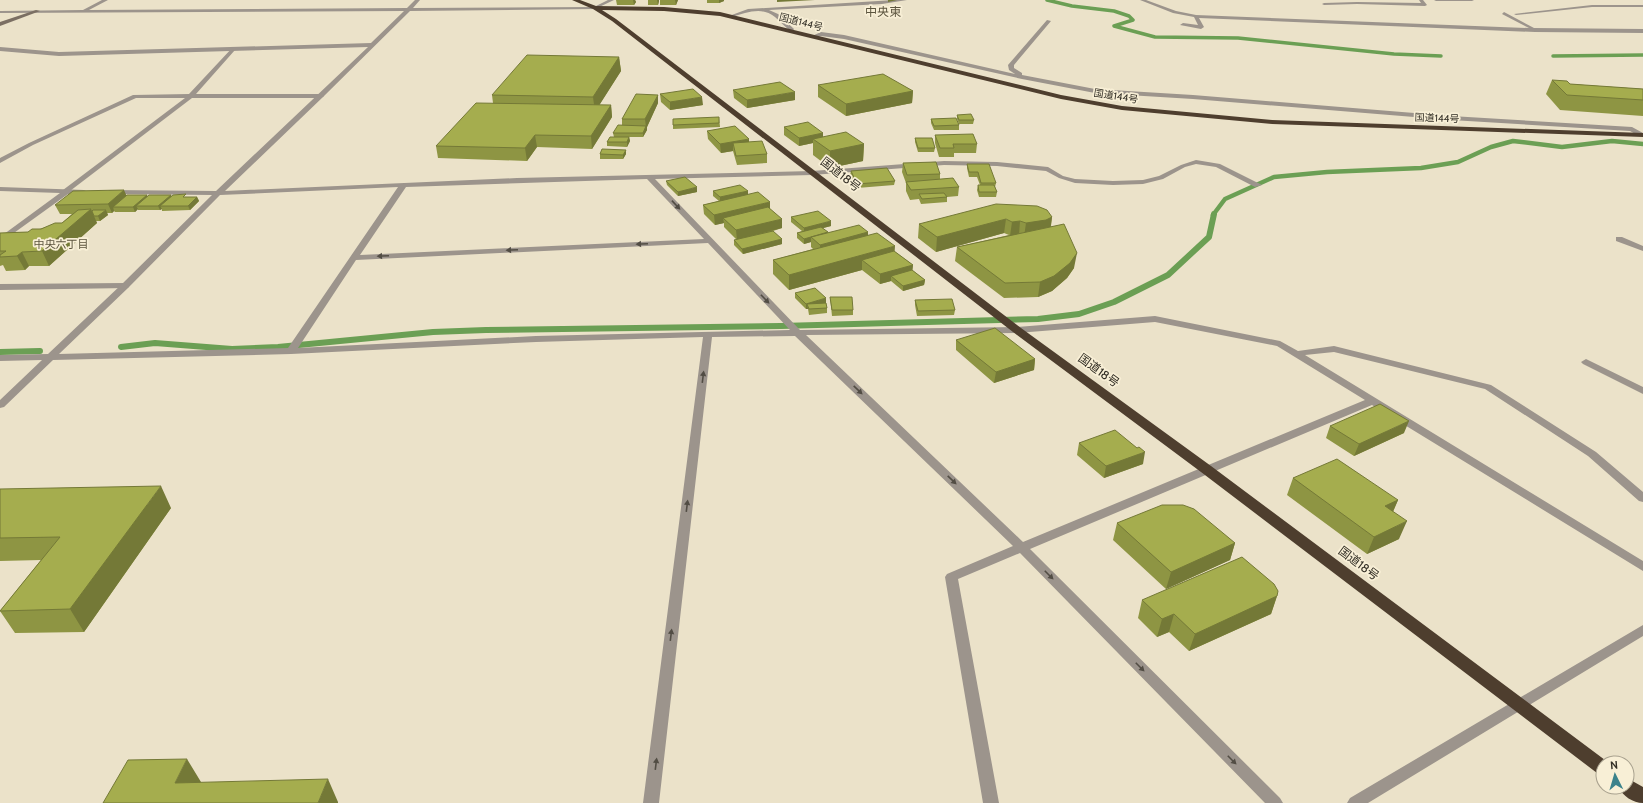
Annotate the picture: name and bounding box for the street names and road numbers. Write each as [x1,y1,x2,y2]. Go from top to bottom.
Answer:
street label: 国道144号 [778,10,824,34]
street label: 国道144号 [1093,86,1139,106]
street label: 国道144号 [1414,111,1460,125]
street label: 国道18号 [818,154,864,194]
street label: 国道18号 [1076,350,1122,390]
street label: 国道18号 [1336,543,1382,583]

